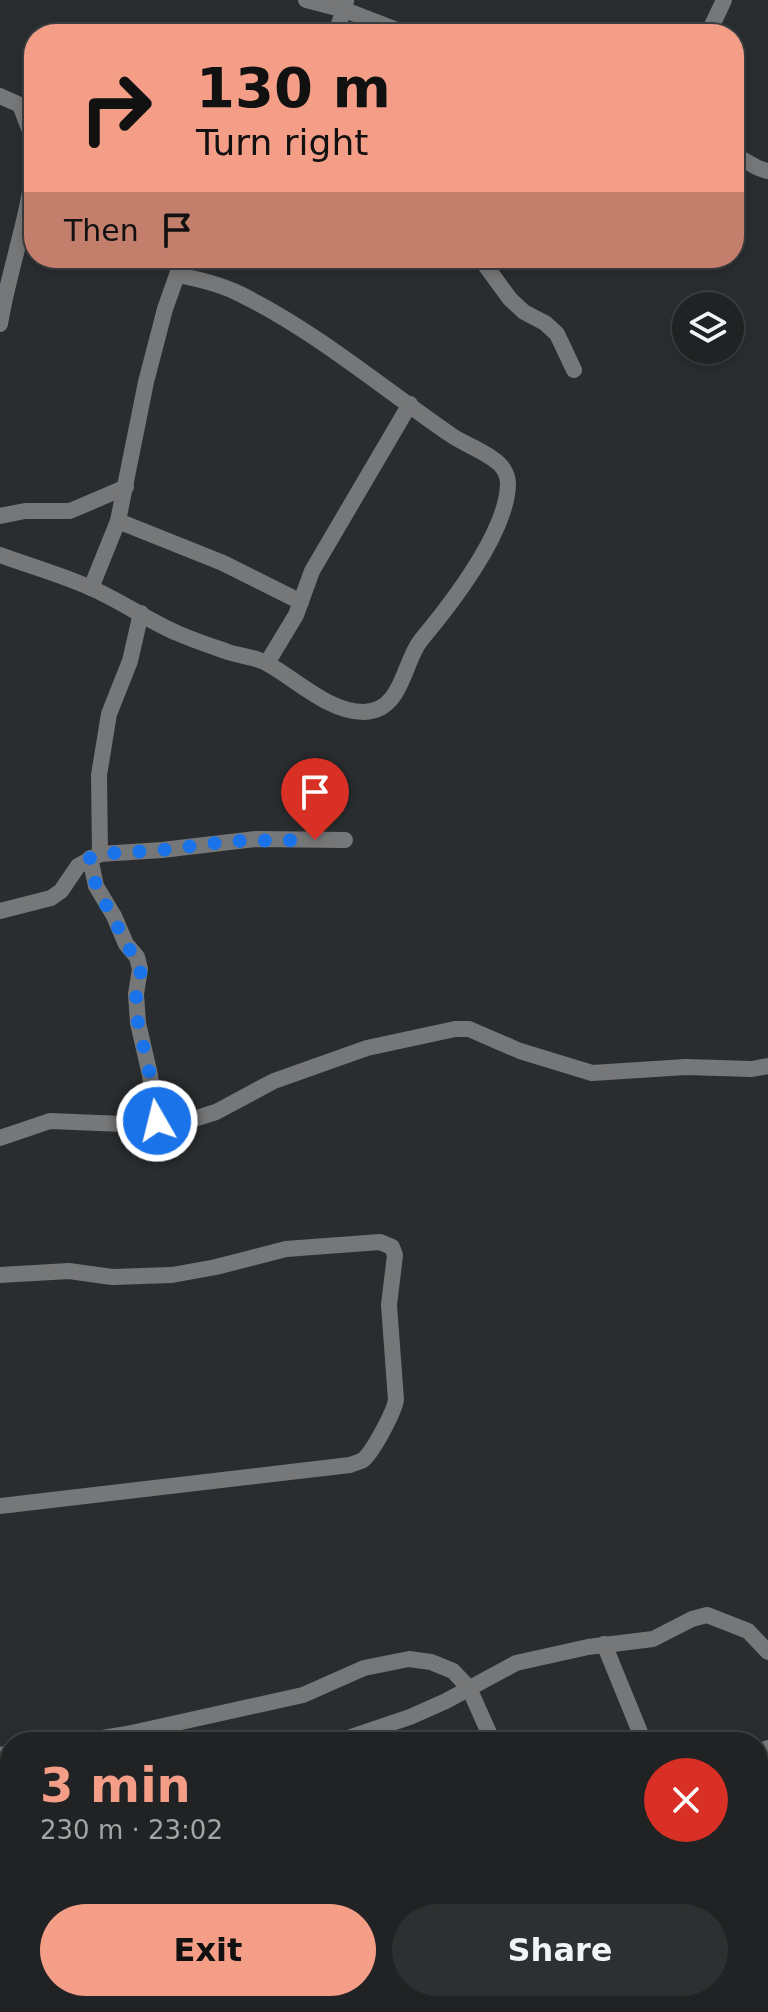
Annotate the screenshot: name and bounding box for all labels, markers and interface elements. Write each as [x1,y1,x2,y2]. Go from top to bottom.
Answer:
text: 130 m [196,55,391,120]
icon: right [64,56,168,160]
text: Turn right [196,122,368,163]
icon: arrive [155,208,199,252]
text: Then [64,213,139,248]
map controls [672,292,744,364]
button: layers [672,292,744,364]
pin [281,758,349,840]
icon: arrive [293,770,337,814]
position arrow [115,1079,199,1163]
text: 3 min [40,1757,191,1813]
button: close [644,1758,728,1842]
text: 230 m · 23:02 [40,1815,223,1845]
button: Exit [40,1904,376,1996]
button: Share [392,1904,728,1996]

